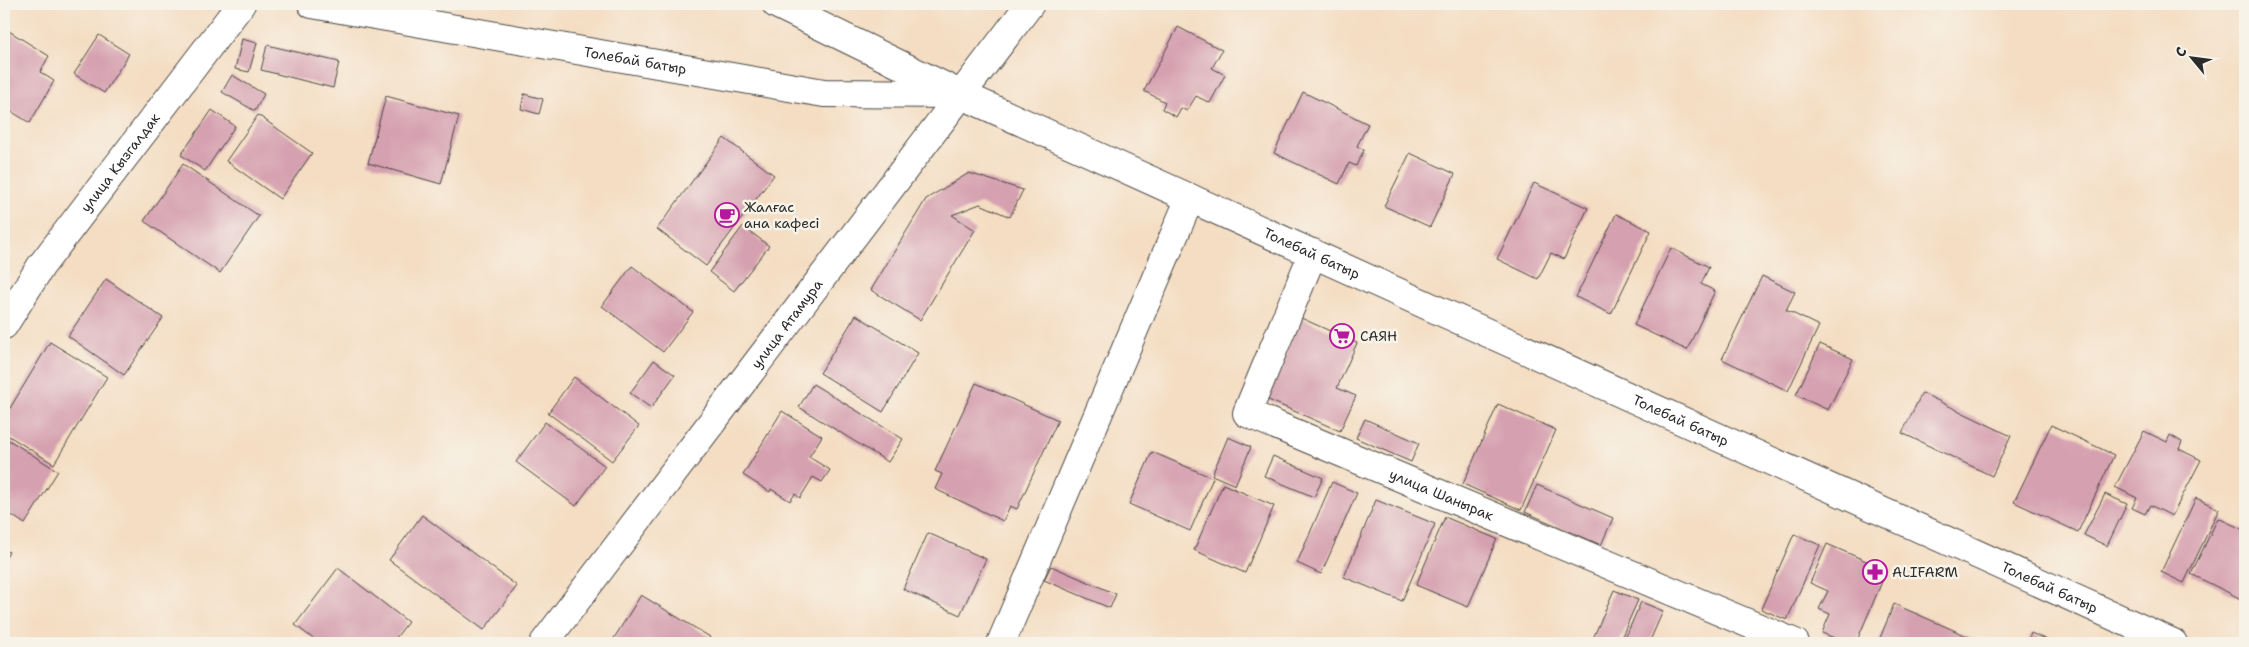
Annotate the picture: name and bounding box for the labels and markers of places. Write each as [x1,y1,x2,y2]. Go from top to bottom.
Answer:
place label: Жалғас ана кафесі [744,198,820,232]
cafe icon: Жалғас ана кафесі [714,202,740,228]
supermarket icon: САЯН [1329,323,1355,349]
place label: САЯН [1360,327,1397,345]
pharmacy icon: ALIFARM [1862,559,1888,585]
place label: ALIFARM [1892,563,1958,581]

